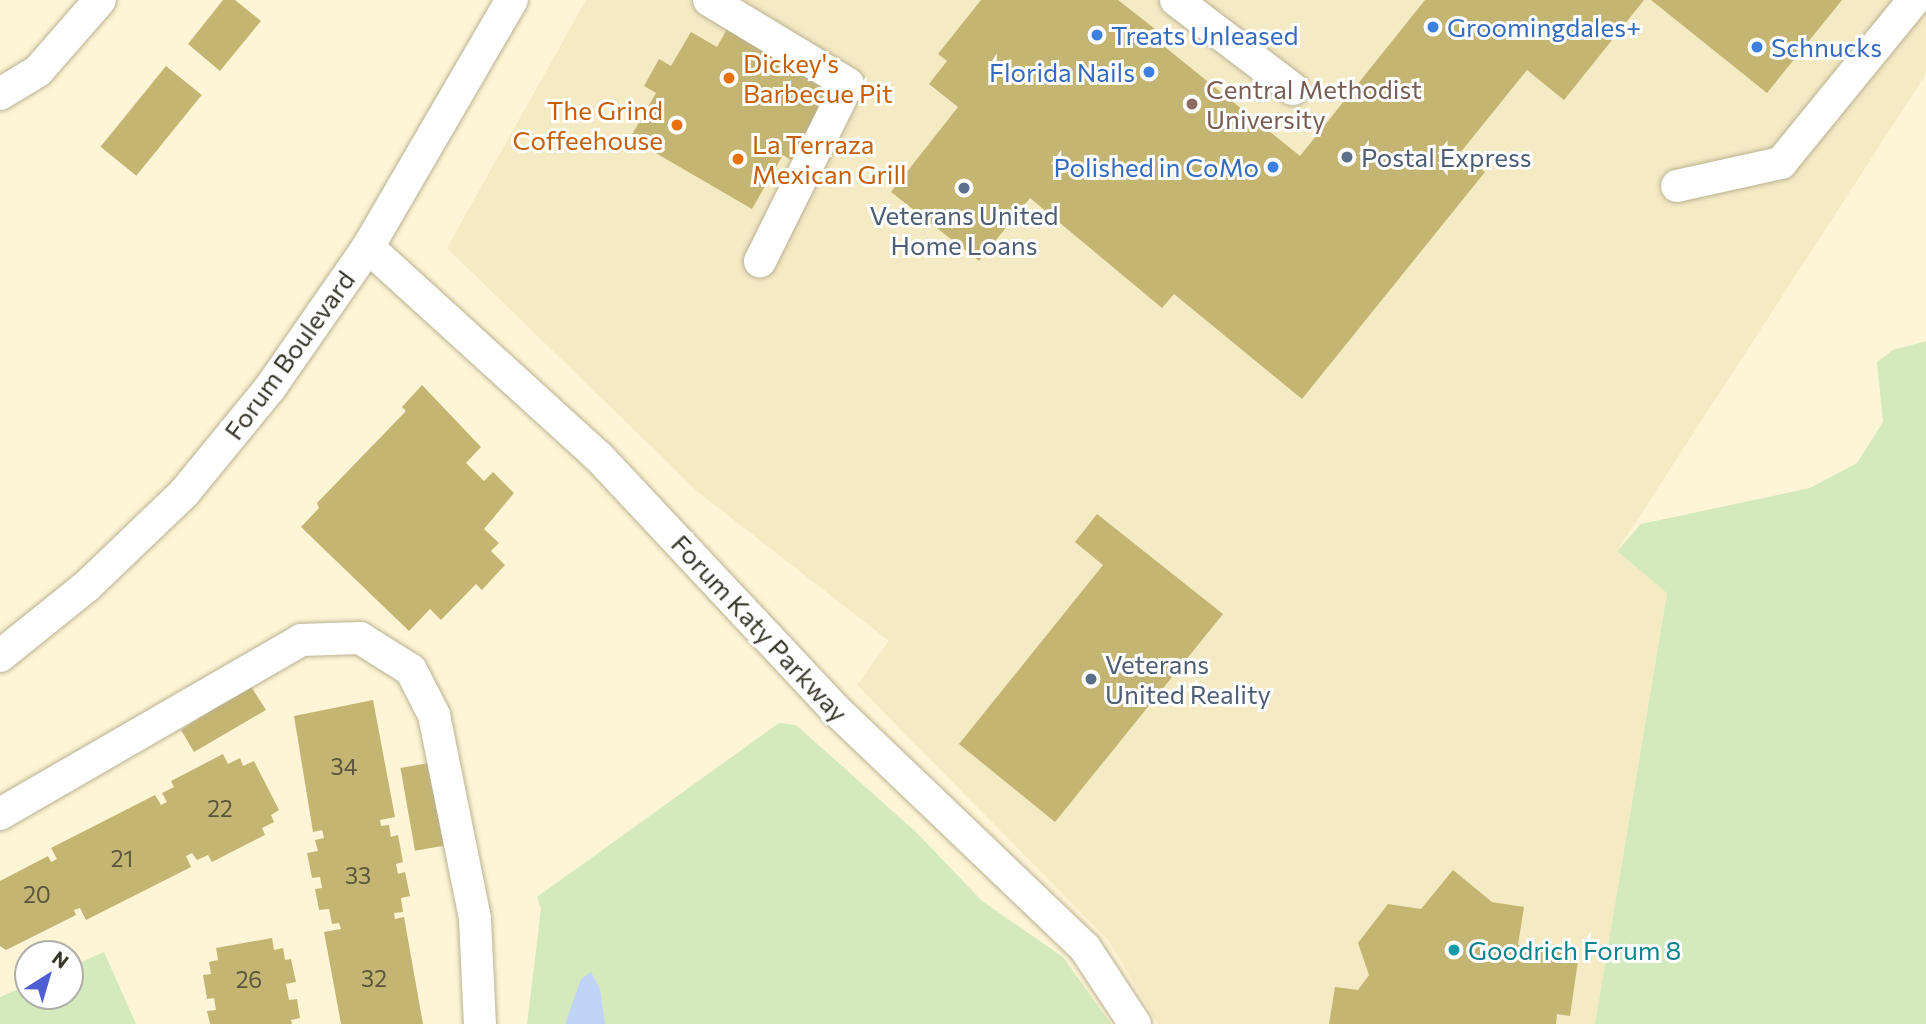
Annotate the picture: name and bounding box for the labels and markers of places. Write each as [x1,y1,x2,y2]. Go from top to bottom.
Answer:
place label: Groomingdales+ [1447,11,1641,43]
place label: Treats Unleased [1111,19,1299,51]
marker: Groomingdales+ [1425,19,1441,35]
marker: Treats Unleased [1089,27,1105,43]
place label: Schnucks [1771,31,1882,63]
marker: Schnucks [1749,39,1765,55]
place label: Dickey's Barbecue Pit [743,47,893,108]
place label: Florida Nails [989,56,1135,88]
marker: Florida Nails [1141,64,1157,80]
marker: Dickey's Barbecue Pit [721,70,737,86]
place label: Central Methodist University [1206,73,1422,134]
place label: The Grind Coffeehouse [513,94,663,156]
marker: Central Methodist University [1184,96,1200,112]
marker: The Grind Coffeehouse [669,117,685,133]
place label: La Terraza Mexican Grill [752,128,907,190]
place label: Postal Express [1361,141,1532,173]
marker: Postal Express [1339,149,1355,165]
marker: La Terraza Mexican Grill [730,151,746,167]
place label: Polished in CoMo [1054,151,1259,183]
marker: Polished in CoMo [1265,159,1281,175]
marker: Veterans United Home Loans [956,180,972,196]
place label: Veterans United Home Loans [870,199,1058,260]
place label: Veterans United Reality [1105,648,1271,710]
marker: Veterans United Reality [1083,671,1099,687]
place label: Goodrich Forum 8 [1468,934,1681,966]
marker: Goodrich Forum 8 [1446,942,1462,958]

